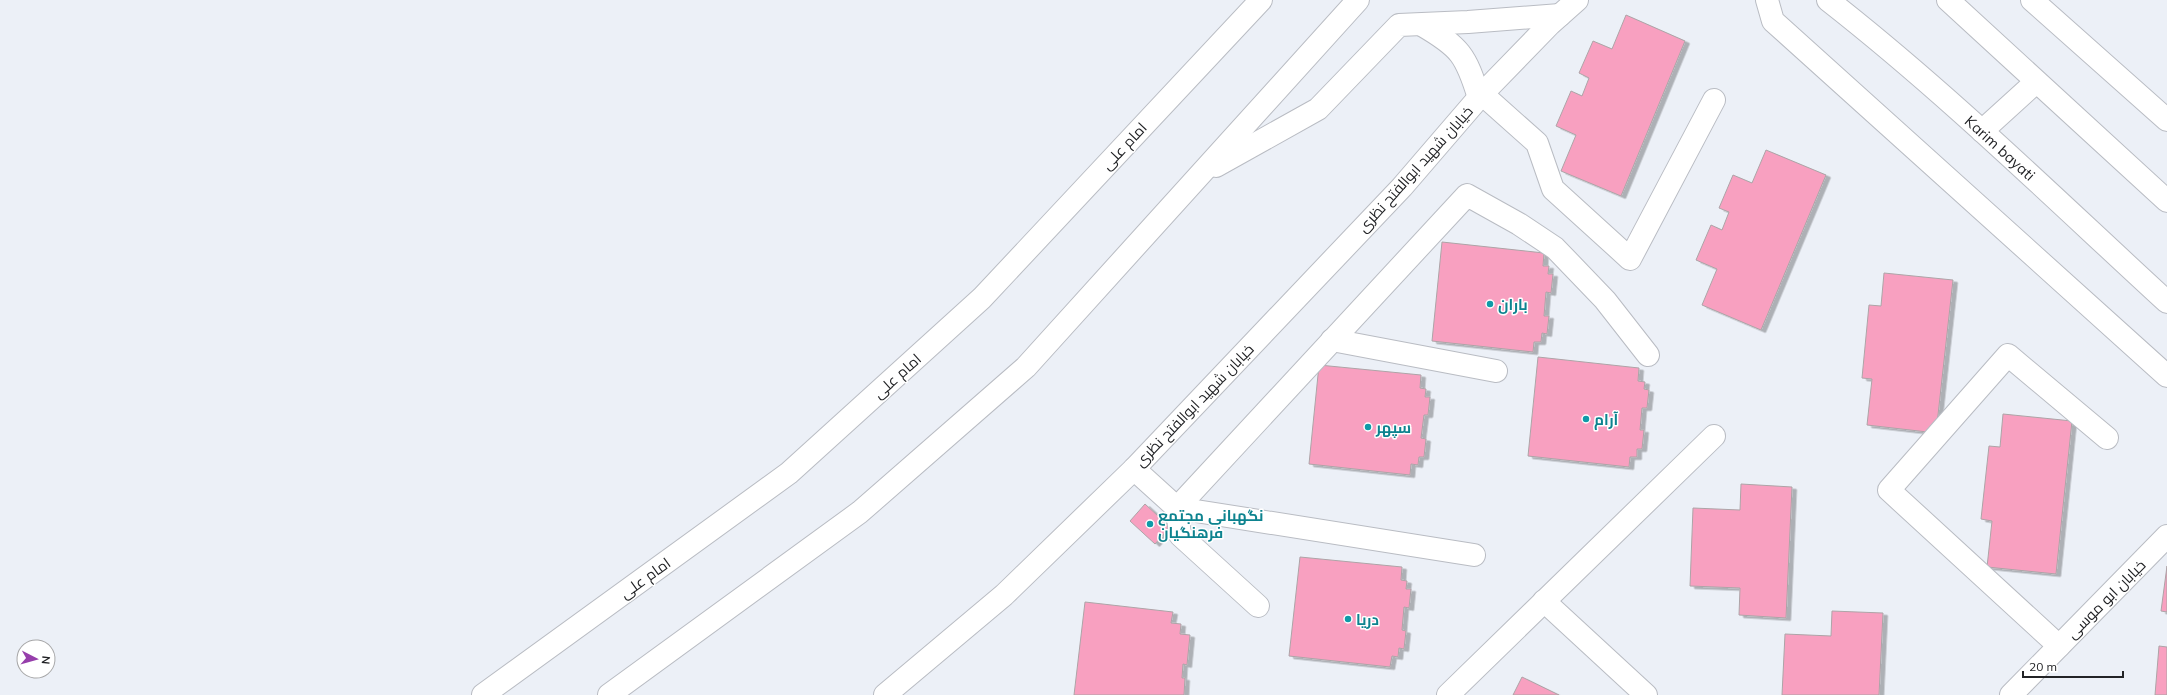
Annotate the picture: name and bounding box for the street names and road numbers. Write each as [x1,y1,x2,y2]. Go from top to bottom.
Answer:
street label: خیابان شهید ابوالفتح نظری [1353,102,1478,237]
street label: Karim bayati [1961,111,2039,185]
street label: امام علی [1097,118,1152,174]
street label: خیابان شهید ابوالفتح نظری [1130,340,1259,472]
street label: امام علی [869,349,926,403]
street label: امام علی [616,553,675,604]
street label: خیابان ابو موسی [2062,555,2150,643]

